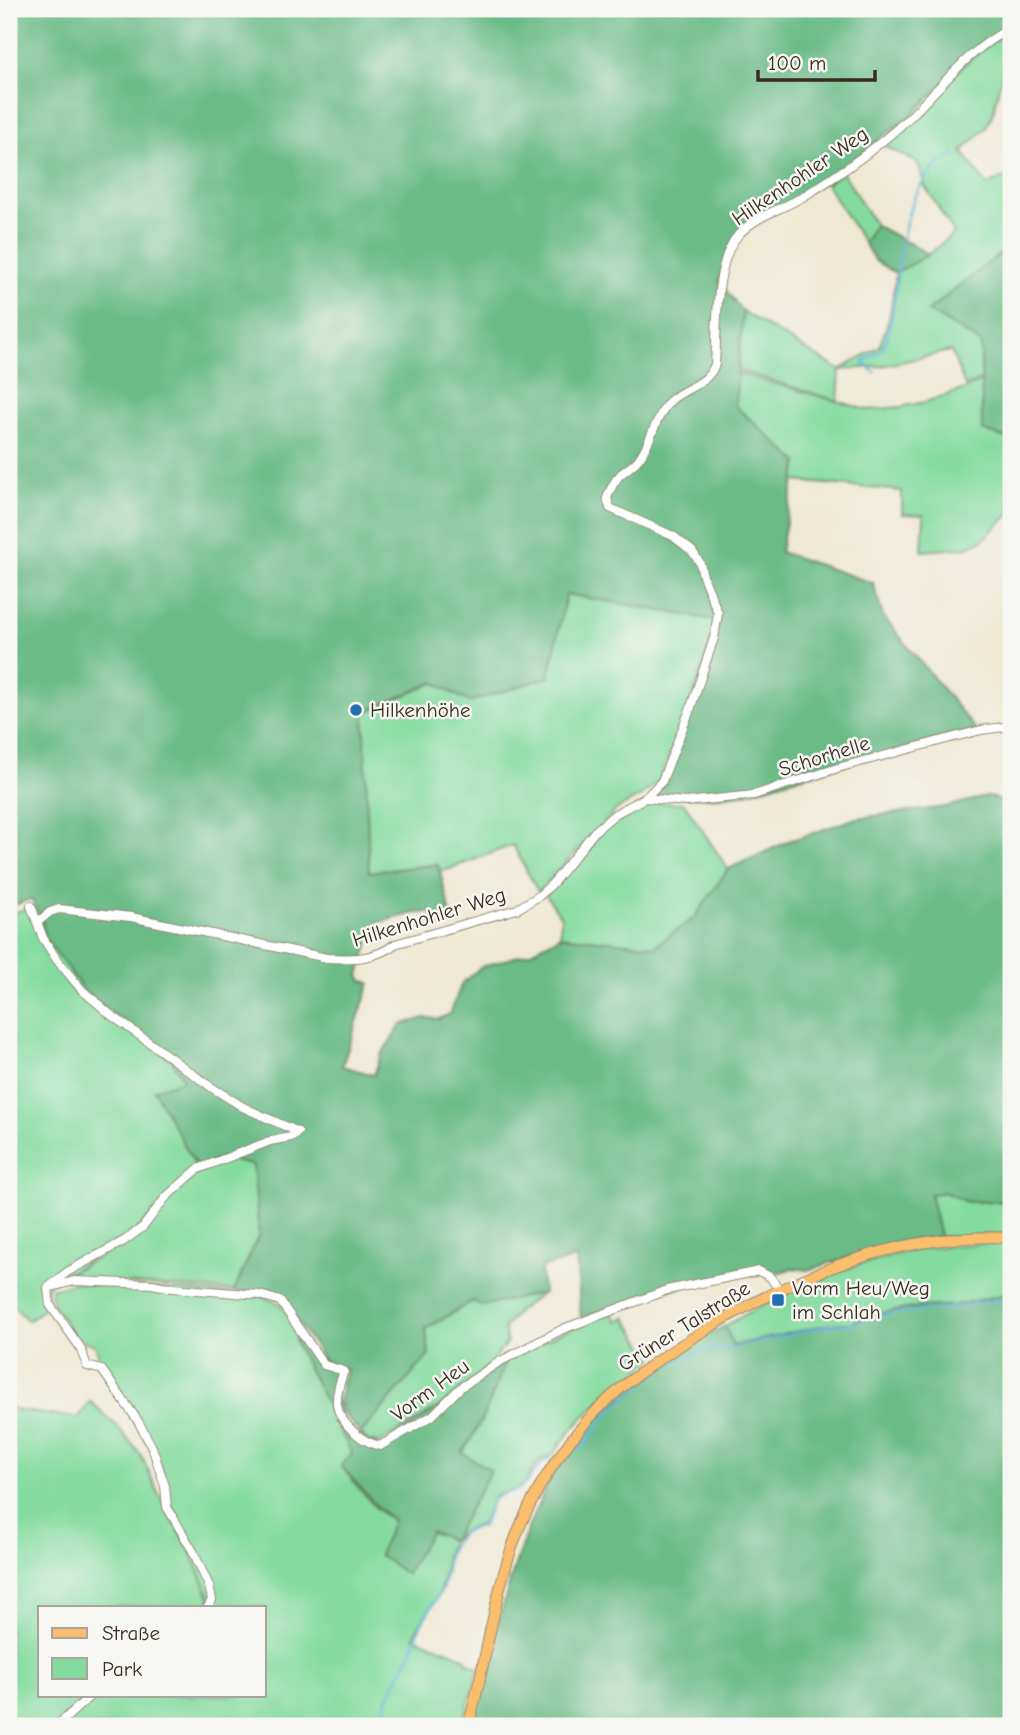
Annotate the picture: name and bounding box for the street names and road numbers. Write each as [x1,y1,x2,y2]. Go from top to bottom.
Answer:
street label: Hilkenhohler Weg [727,122,873,230]
street label: Schorhelle [776,731,872,781]
street label: Hilkenhohler Weg [349,882,509,952]
street label: Grüner Talstraße [614,1276,754,1376]
street label: Vorm Heu [386,1354,474,1426]

